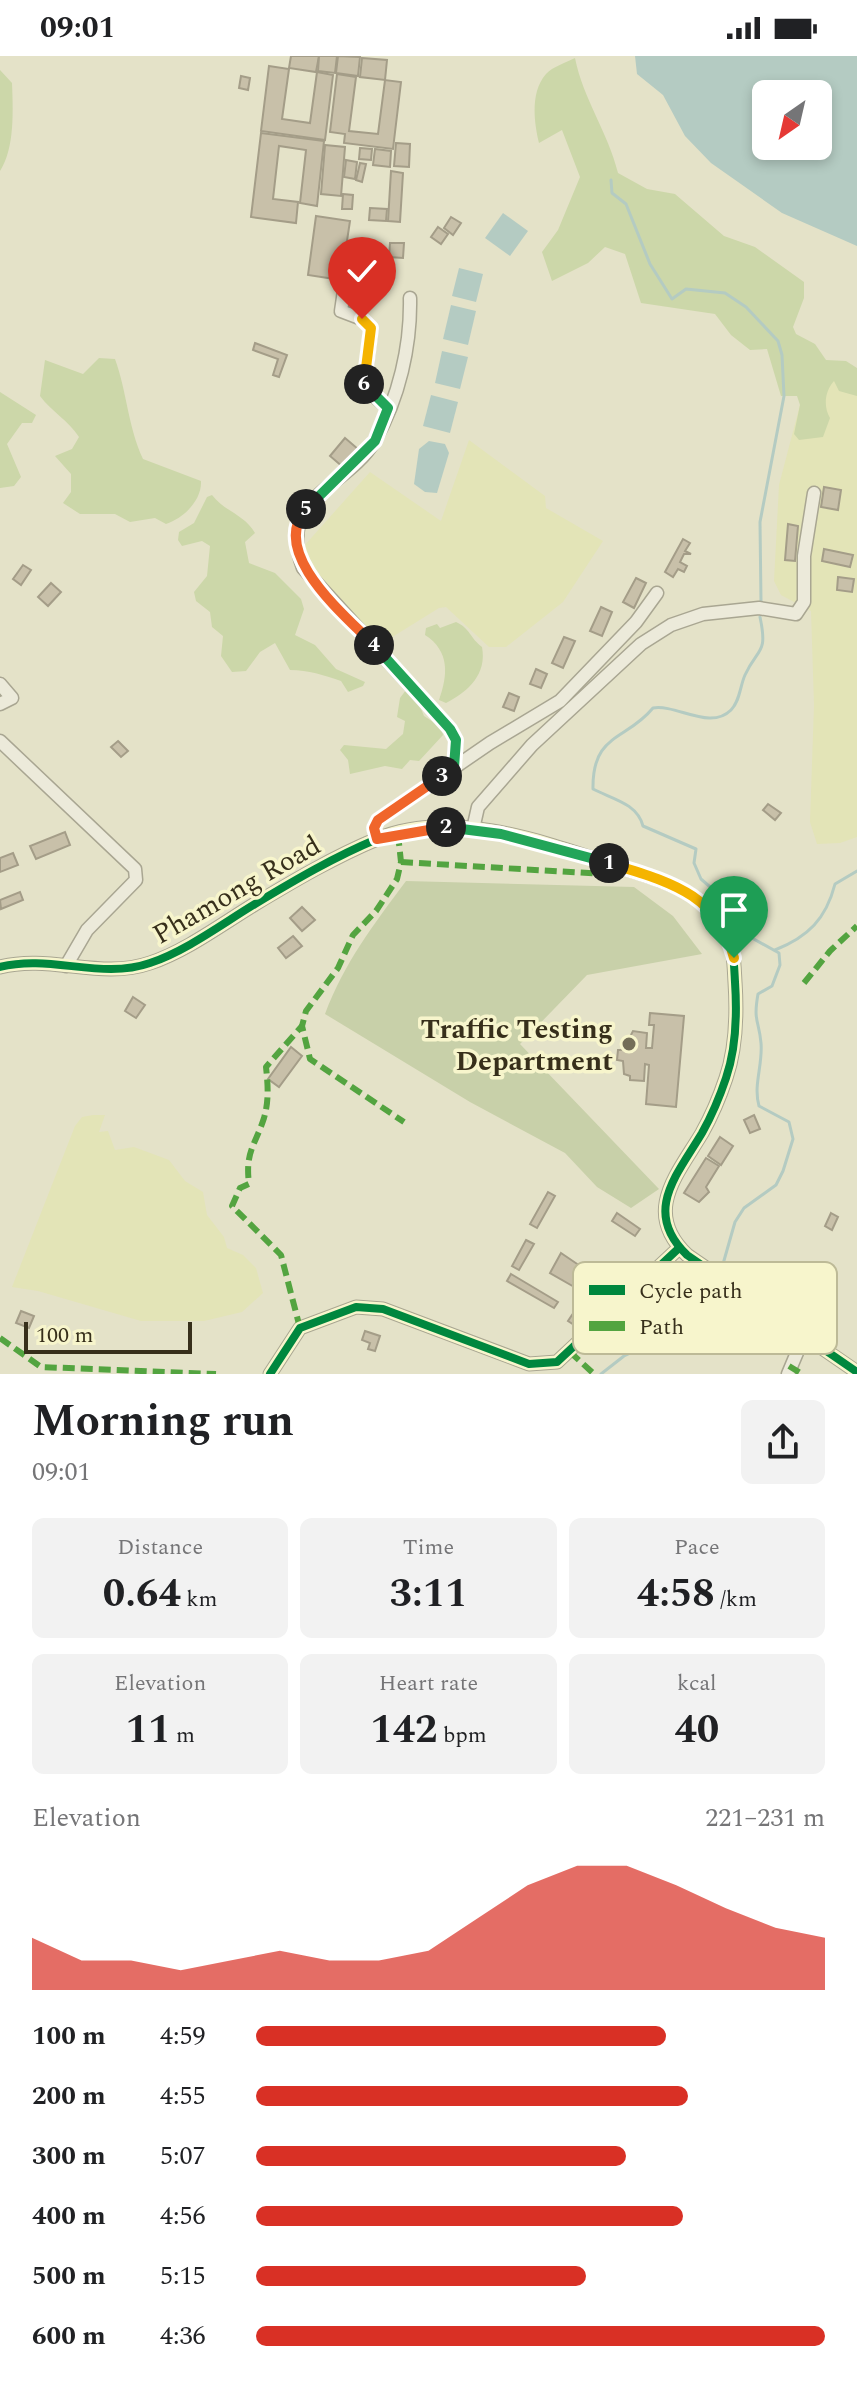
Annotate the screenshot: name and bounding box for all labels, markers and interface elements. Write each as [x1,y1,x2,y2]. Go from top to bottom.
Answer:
text: 09:01 [40,5,115,51]
north arrow [752,80,832,160]
map controls [752,80,832,160]
pin [328,237,396,319]
icon: check [340,249,384,293]
pin: 6 [344,364,384,404]
text: 6 [358,367,370,400]
pin: 5 [286,489,326,529]
text: 5 [300,492,312,525]
pin: 4 [354,625,394,665]
text: 4 [368,628,380,661]
pin: 3 [422,756,462,796]
text: 3 [436,759,448,792]
pin: 2 [426,807,466,847]
text: 2 [440,810,452,843]
street label: Phamong Road [144,825,329,956]
pin: 1 [589,843,629,883]
text: 1 [603,846,615,879]
pin [700,876,768,958]
icon: arrive [712,888,756,932]
place label: Traffic Testing Department [420,1008,613,1083]
marker: Traffic Testing Department [620,1035,638,1053]
legend [573,1262,837,1354]
text: Cycle path [639,1275,743,1308]
text: Path [639,1311,684,1344]
scale bar [24,1318,192,1354]
text: 100 m [36,1319,93,1352]
text: Morning run [32,1388,294,1455]
button: share [741,1400,825,1484]
text: 09:01 [32,1452,91,1492]
text: Distance [117,1531,203,1564]
text: Time [403,1531,454,1564]
text: Pace [674,1531,720,1564]
text: 0.64 [103,1564,181,1625]
text: 3:11 [389,1564,468,1625]
text: 4:58 [637,1564,715,1625]
text: km [181,1583,218,1616]
text: /km [715,1583,757,1616]
text: Elevation [114,1667,206,1700]
text: Heart rate [379,1667,478,1700]
text: kcal [677,1667,717,1700]
text: 11 [126,1700,170,1761]
text: 142 [370,1700,438,1761]
text: 40 [674,1700,719,1761]
text: m [170,1719,195,1752]
text: bpm [438,1719,487,1752]
text: Elevation [32,1798,141,1838]
text: 221–231 m [705,1798,825,1838]
text: 100 m [32,2016,106,2056]
text: 4:59 [160,2016,206,2056]
text: 200 m [32,2076,106,2116]
text: 4:55 [160,2076,206,2116]
text: 300 m [32,2136,106,2176]
text: 5:07 [160,2136,206,2176]
text: 400 m [32,2196,106,2236]
text: 4:56 [160,2196,206,2236]
text: 500 m [32,2256,106,2296]
text: 5:15 [160,2256,206,2296]
text: 600 m [32,2316,106,2356]
text: 4:36 [160,2316,206,2356]

